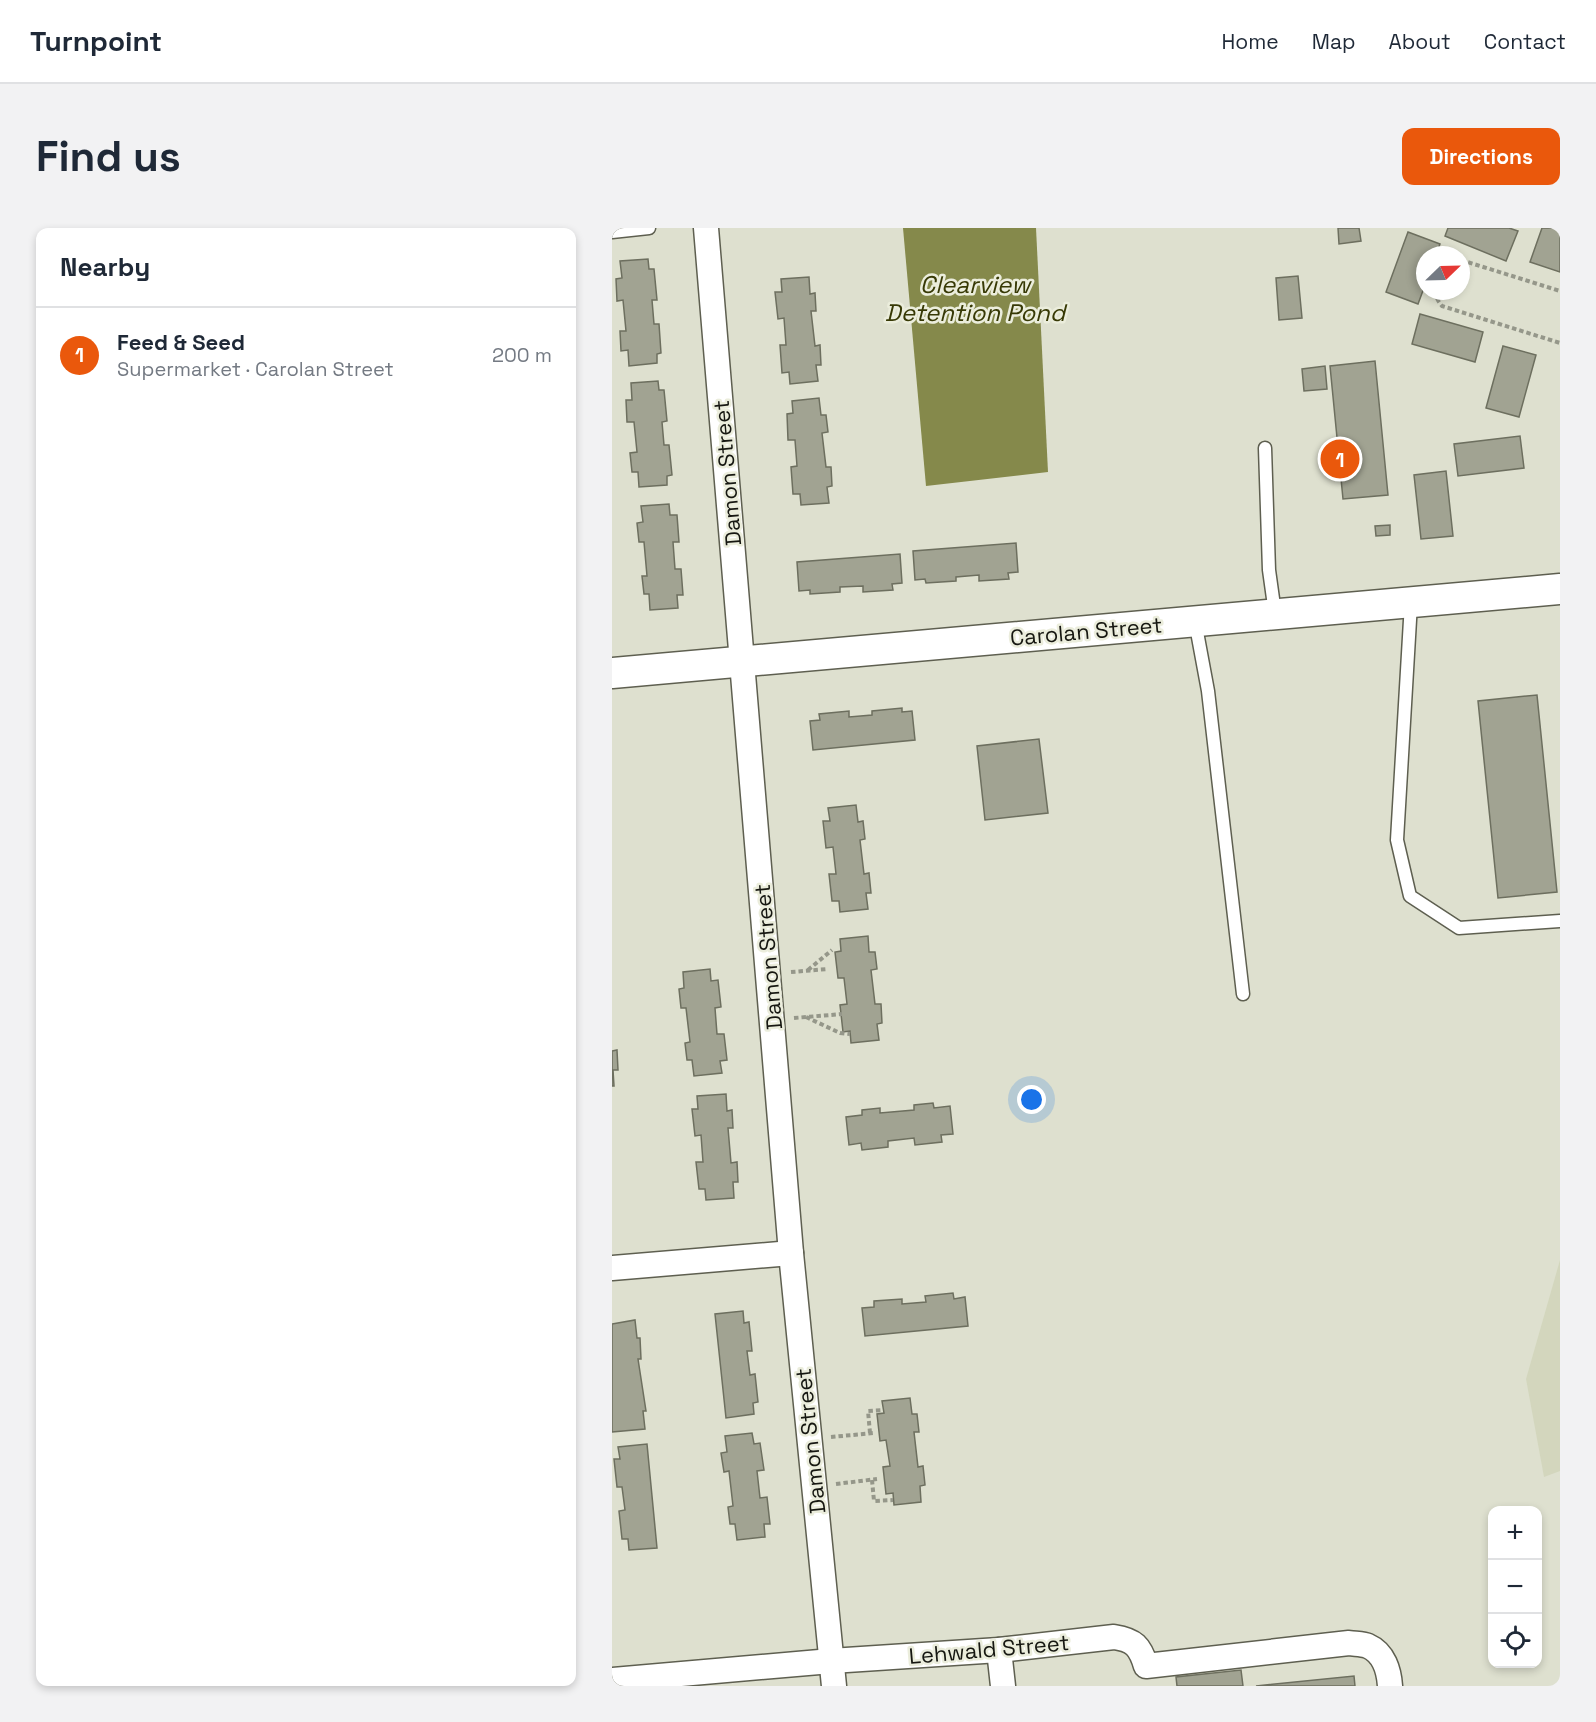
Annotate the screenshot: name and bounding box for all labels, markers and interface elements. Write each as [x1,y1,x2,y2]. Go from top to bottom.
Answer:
text: Turnpoint [30,23,162,59]
text: Home [1221,28,1279,55]
text: Map [1312,28,1356,55]
text: About [1389,28,1451,55]
text: Contact [1484,28,1566,55]
button: Directions [1402,128,1560,185]
text: Find us [36,130,181,183]
north arrow [1416,246,1470,300]
text: Nearby [60,250,150,284]
water label: Clearview Detention Pond [885,269,1068,328]
text: Feed & Seed [117,328,245,356]
text: 1 [75,342,84,368]
text: 200 m [492,342,552,368]
text: Supermarket · Carolan Street [117,356,394,382]
street label: Damon Street [707,399,747,547]
pin: 1 [1320,436,1360,482]
street label: Carolan Street [1009,610,1163,652]
street label: Damon Street [748,883,788,1031]
your location [1017,1085,1046,1114]
street label: Damon Street [788,1367,832,1515]
map controls [1488,1506,1542,1668]
button: + [1488,1506,1542,1560]
button: − [1488,1560,1542,1614]
button: locate [1488,1614,1542,1668]
street label: Lehwald Street [908,1628,1070,1670]

